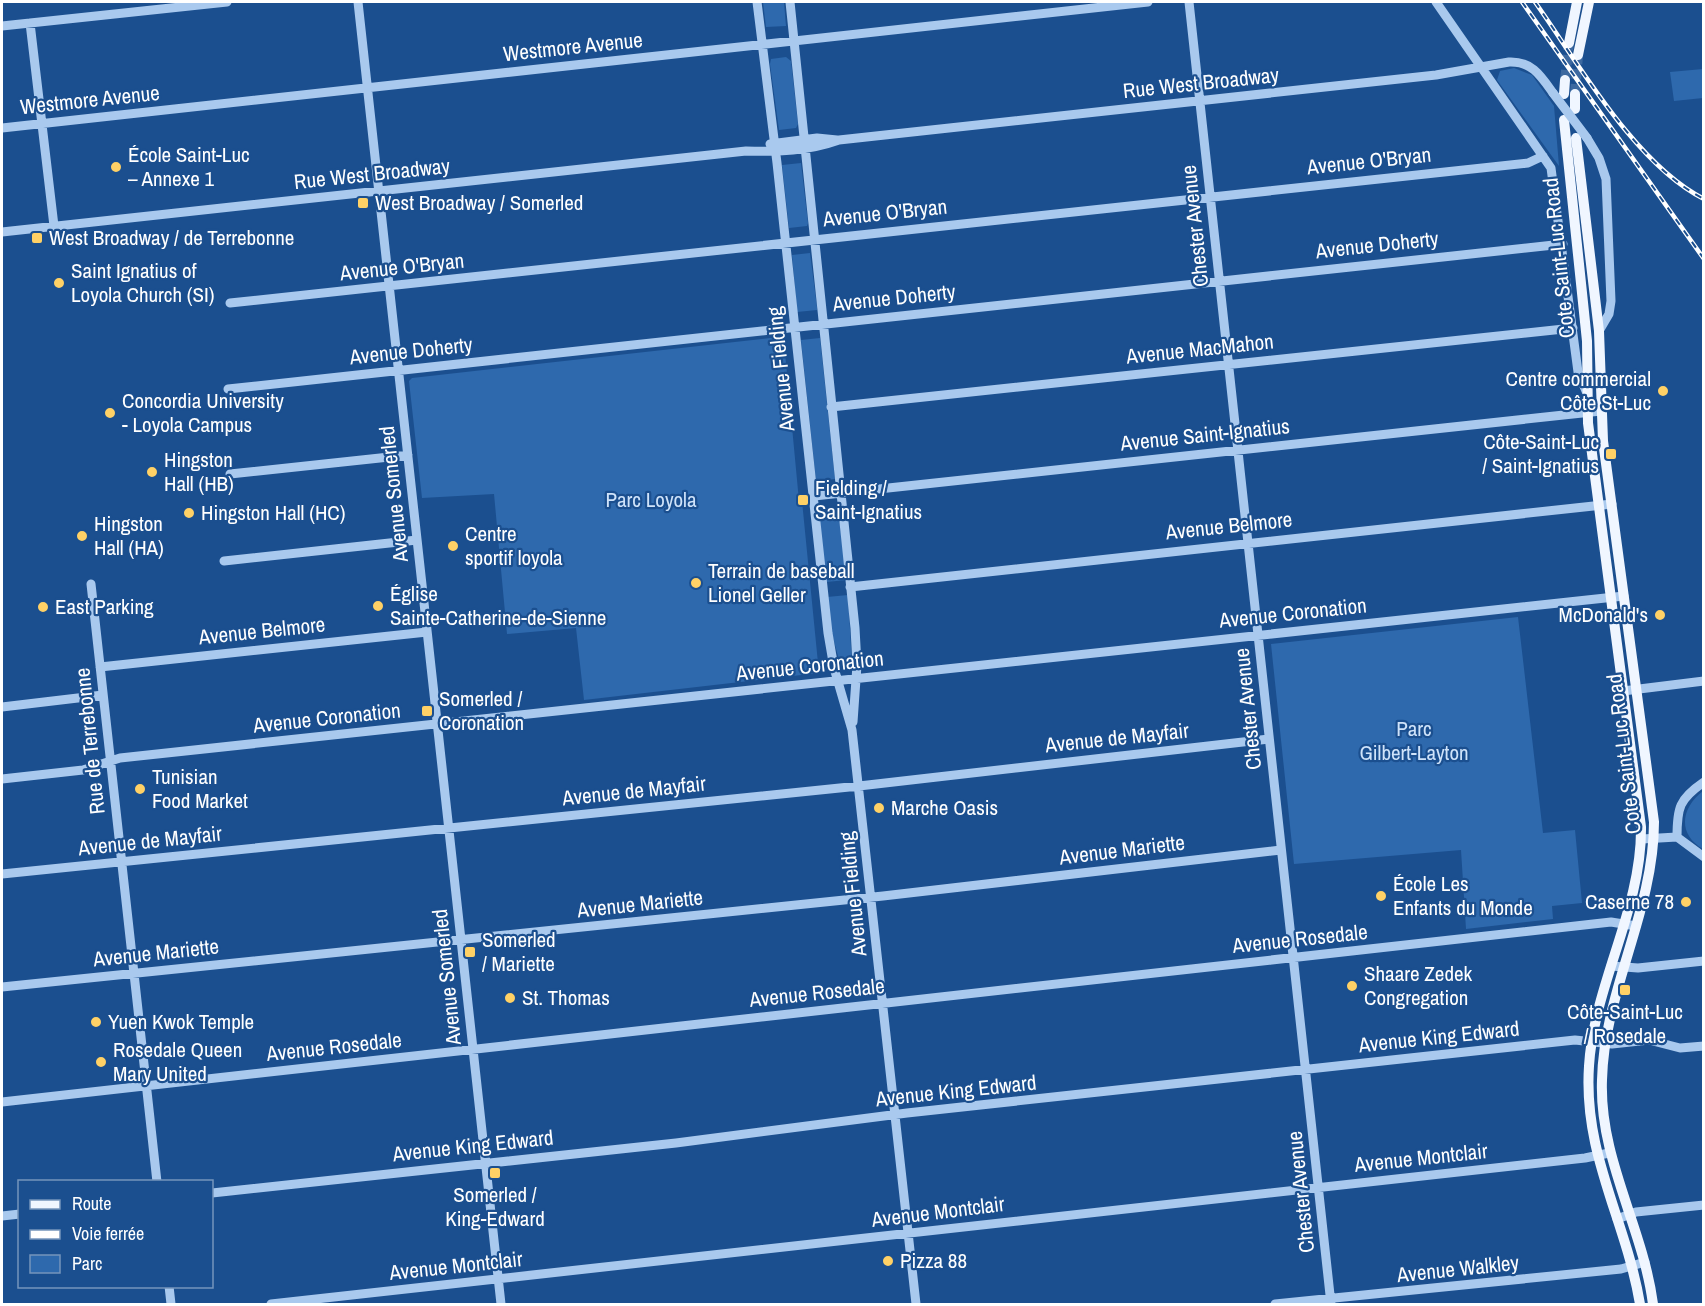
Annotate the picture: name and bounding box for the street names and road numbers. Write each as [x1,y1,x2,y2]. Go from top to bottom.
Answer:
street label: Westmore Avenue [502,25,644,68]
street label: Rue West Broadway [1122,60,1281,105]
street label: Westmore Avenue [19,78,161,121]
street label: Avenue O'Bryan [1304,140,1432,182]
street label: Rue West Broadway [293,151,452,196]
street label: Chester Avenue [1174,164,1215,288]
street label: Cote Saint-Luc Road [1536,177,1581,340]
street label: Avenue O'Bryan [820,192,948,234]
street label: Avenue Doherty [1313,224,1440,265]
street label: Avenue O'Bryan [337,246,465,288]
street label: Avenue Doherty [830,277,957,318]
street label: Avenue Fielding [759,305,802,434]
street label: Avenue MacMahon [1124,326,1275,371]
street label: Avenue Doherty [347,330,474,371]
street label: Avenue Saint-Ignatius [1118,411,1291,458]
street label: Avenue Somerled [372,425,415,564]
street label: Avenue Belmore [1163,504,1294,547]
street label: Avenue Coronation [1217,590,1368,635]
street label: Avenue Belmore [196,609,327,652]
street label: Avenue Coronation [734,643,885,688]
street label: Chester Avenue [1227,647,1268,771]
street label: Rue de Terrebonne [67,666,112,816]
street label: Cote Saint-Luc Road [1599,672,1648,836]
street label: Avenue Coronation [251,695,402,740]
street label: Avenue de Mayfair [1043,716,1190,760]
street label: Avenue de Mayfair [560,769,707,813]
street label: Avenue de Mayfair [76,819,223,863]
street label: Avenue Mariette [1057,827,1186,872]
street label: Avenue Fielding [831,830,874,959]
street label: Avenue Mariette [575,882,704,925]
street label: Avenue Somerled [425,908,468,1047]
street label: Avenue Rosedale [1230,917,1369,960]
street label: Avenue Mariette [91,931,220,974]
street label: Avenue Rosedale [747,971,886,1014]
street label: Avenue King Edward [1356,1014,1521,1059]
street label: Avenue Rosedale [264,1025,403,1068]
street label: Avenue King Edward [873,1068,1038,1113]
street label: Avenue King Edward [390,1123,555,1168]
street label: Chester Avenue [1280,1130,1321,1254]
street label: Avenue Montclair [1352,1136,1489,1179]
street label: Avenue Montclair [869,1189,1006,1234]
street label: Avenue Montclair [387,1244,524,1287]
street label: Avenue Walkley [1394,1248,1521,1289]

